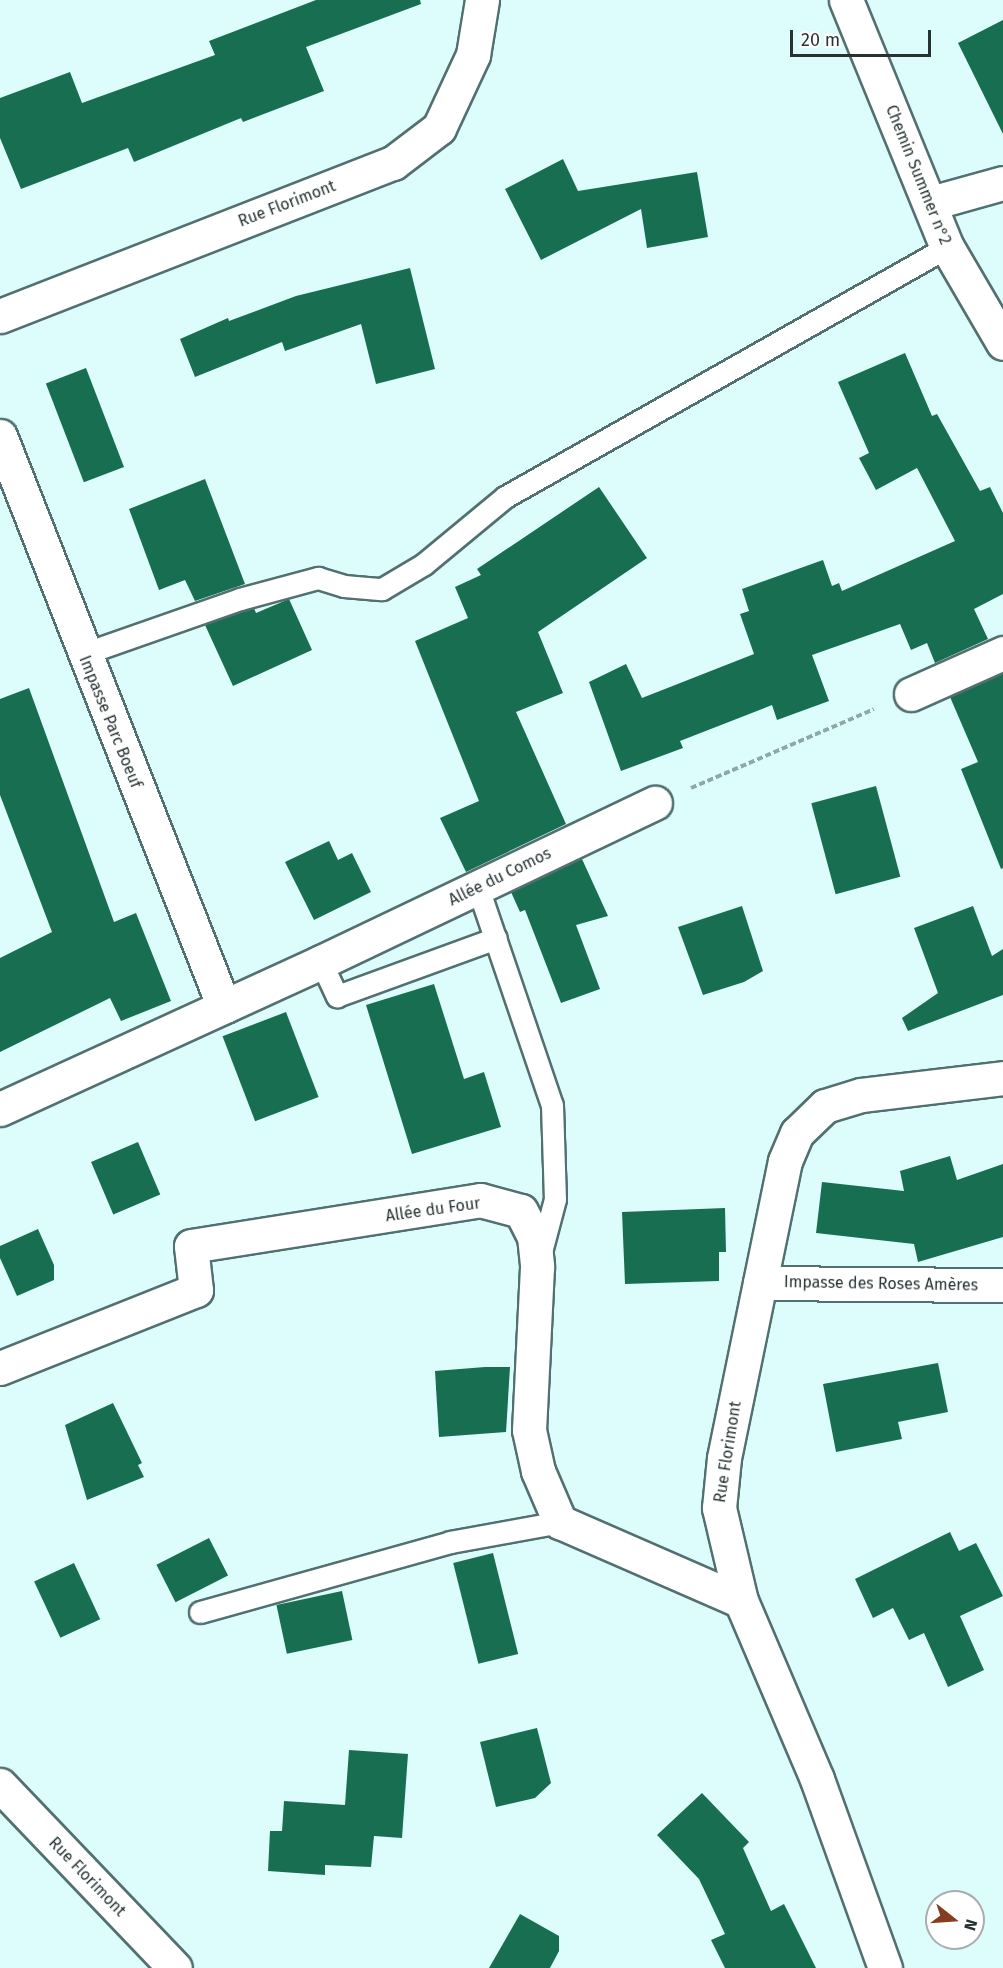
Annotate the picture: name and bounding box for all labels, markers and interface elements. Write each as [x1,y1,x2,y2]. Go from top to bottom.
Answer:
scale bar [793,18,934,56]
text: 20 m [801,29,840,51]
street label: Chemin Summer n°2 [881,102,955,248]
street label: Rue Florimont [236,177,338,231]
street label: Impasse Parc Boeuf [75,653,145,791]
street label: Allée du Comos [446,844,554,910]
street label: Allée du Four [384,1194,482,1226]
street label: Impasse des Roses Amères [784,1273,978,1295]
street label: Rue Florimont [711,1400,745,1504]
street label: Rue Florimont [44,1833,130,1921]
north arrow [925,1890,985,1950]
text: N [960,1917,981,1933]

